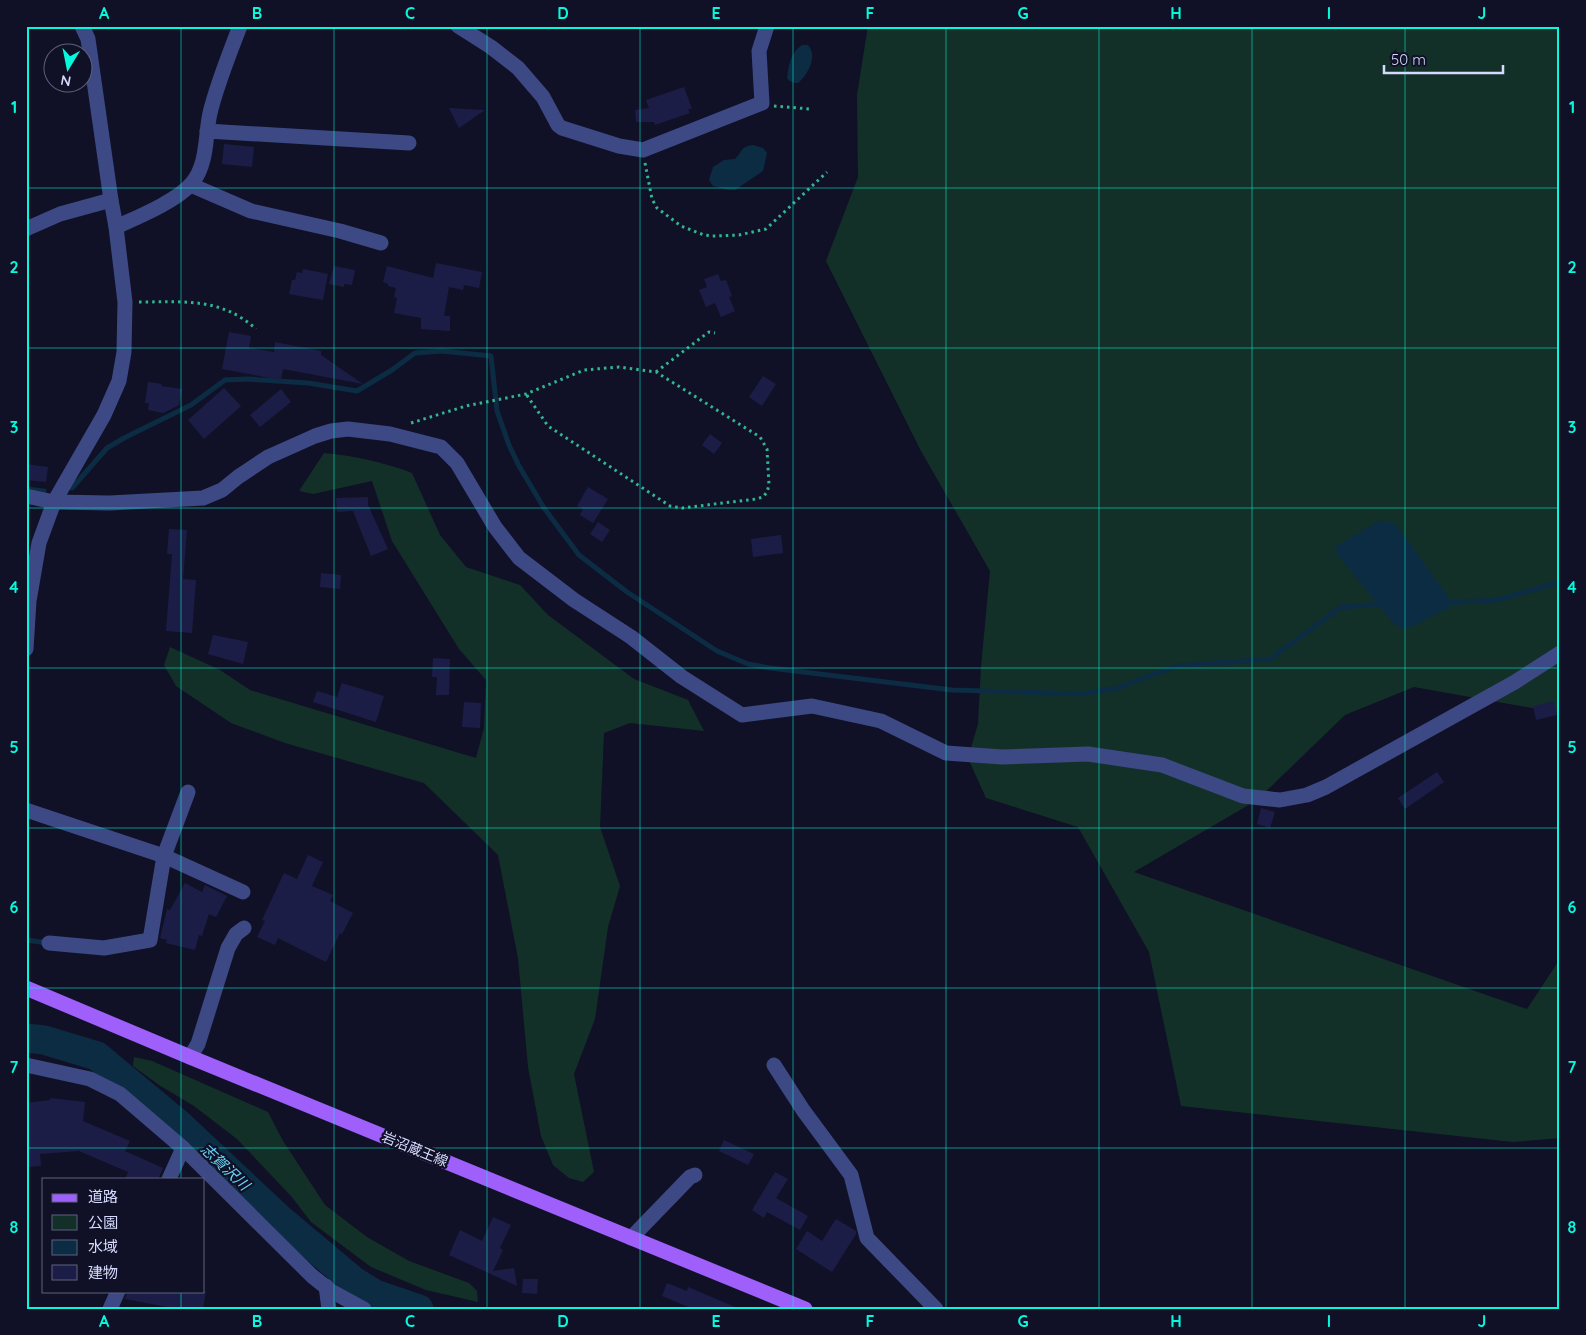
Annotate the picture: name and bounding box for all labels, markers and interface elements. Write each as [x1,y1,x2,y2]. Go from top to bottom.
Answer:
text: A [99,3,110,23]
text: B [252,3,262,23]
text: C [405,3,415,23]
text: D [557,3,569,23]
text: E [711,3,721,23]
text: F [866,3,875,23]
text: G [1017,3,1029,23]
text: H [1170,3,1182,23]
text: I [1327,3,1331,23]
text: J [1478,3,1486,23]
north arrow [42,42,92,92]
scale bar [1384,42,1502,74]
text: 50 m [1391,50,1426,69]
text: N [59,71,72,91]
text: 1 [11,97,17,117]
text: 1 [1569,97,1575,117]
text: 2 [9,257,19,277]
text: 2 [1567,257,1577,277]
text: 3 [10,417,18,437]
text: 3 [1568,417,1576,437]
text: 4 [9,577,19,597]
text: 4 [1567,577,1577,597]
text: 5 [9,737,19,757]
text: 5 [1567,737,1577,757]
text: 6 [10,897,19,917]
text: 6 [1568,897,1577,917]
text: 7 [10,1057,19,1077]
text: 7 [1568,1057,1577,1077]
street label: 岩沼蔵王線 [379,1128,451,1170]
water label: 志賀沢川 [197,1139,255,1195]
legend [42,1178,205,1292]
text: 道路 [88,1187,118,1206]
text: 公園 [88,1213,118,1232]
text: 8 [10,1217,19,1237]
text: 8 [1568,1217,1577,1237]
text: 水域 [88,1237,118,1256]
text: 建物 [88,1263,118,1282]
text: A [99,1311,110,1331]
text: B [252,1311,262,1331]
text: C [405,1311,415,1331]
text: D [557,1311,569,1331]
text: E [711,1311,721,1331]
text: F [866,1311,875,1331]
text: G [1017,1311,1029,1331]
text: H [1170,1311,1182,1331]
text: I [1327,1311,1331,1331]
text: J [1478,1311,1486,1331]

